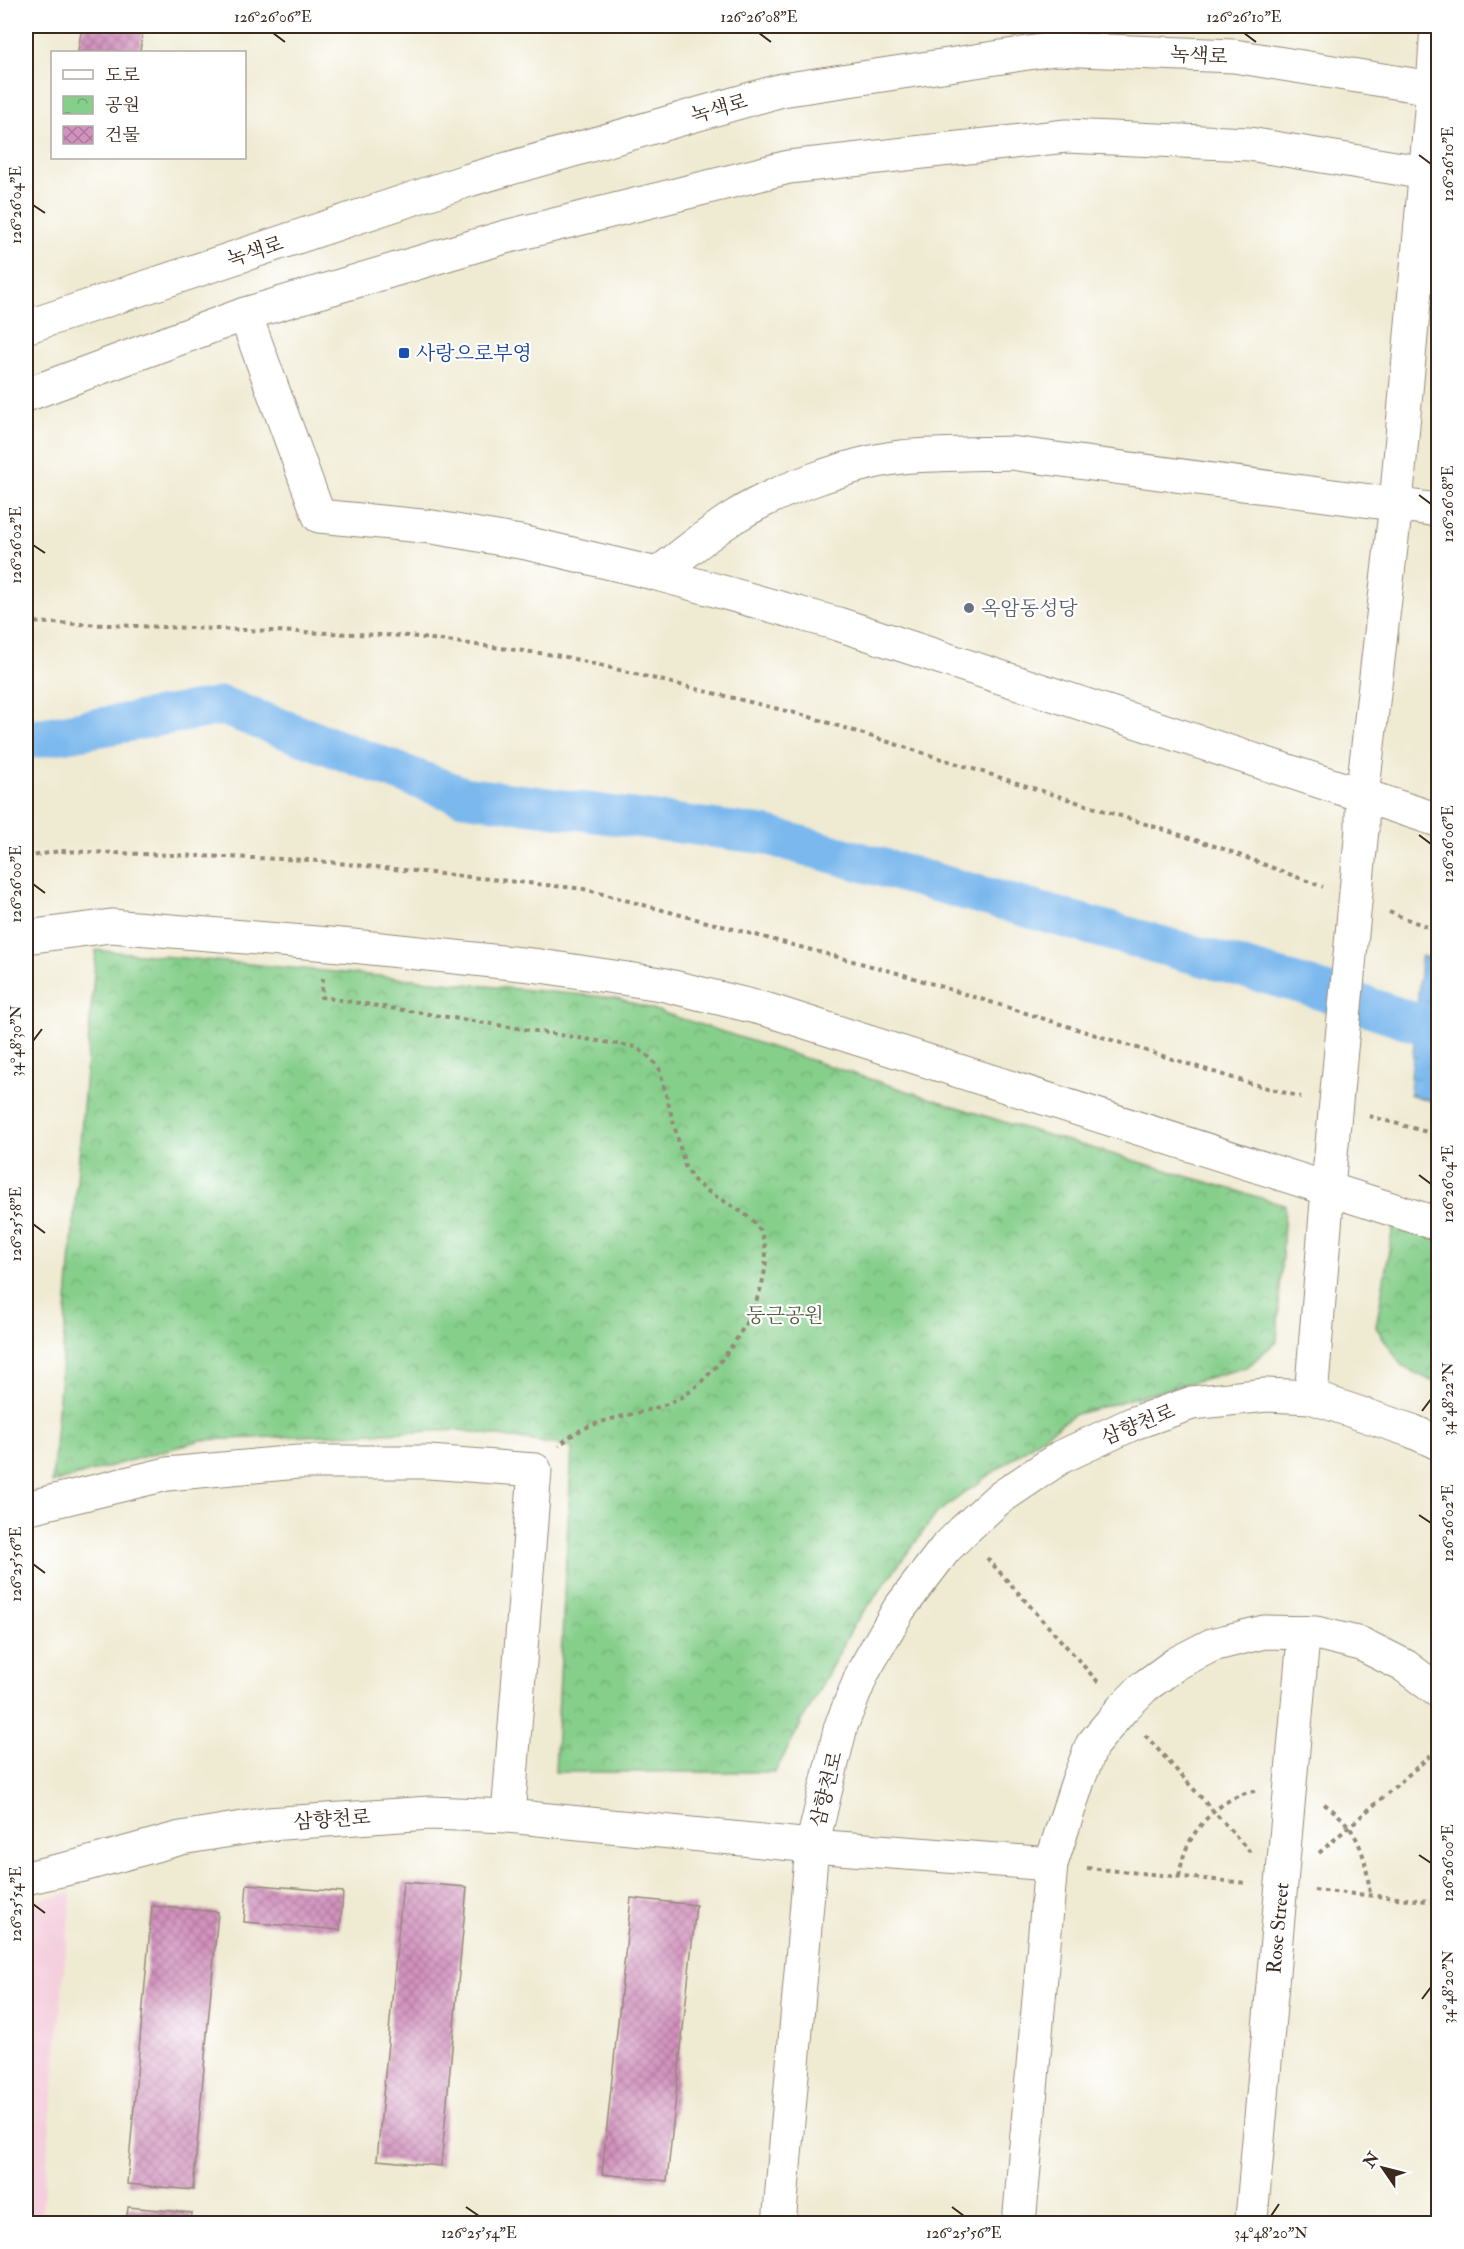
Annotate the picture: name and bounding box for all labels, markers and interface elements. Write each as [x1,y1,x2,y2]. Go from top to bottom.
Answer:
text: 126°26'06"E [234,8,312,27]
text: 126°26'08"E [721,8,798,27]
text: 126°26'10"E [1206,8,1282,27]
street label: 녹색로 [1169,41,1229,69]
legend [51,51,246,159]
text: 도로 [105,64,140,87]
street label: 녹색로 [688,88,750,128]
text: 공원 [105,94,140,117]
text: 건물 [105,124,140,147]
text: 126°26'10"E [1439,126,1458,202]
text: 126°26'04"E [7,166,26,244]
street label: 녹색로 [224,231,287,272]
place label: 사랑으로부영 [416,341,532,366]
marker: 사랑으로부영 [397,346,411,360]
text: 126°26'08"E [1439,465,1458,542]
text: 126°26'02"E [7,506,26,584]
place label: 옥암동성당 [981,596,1078,621]
marker: 옥암동성당 [962,601,976,615]
text: 126°26'06"E [1439,805,1458,883]
text: 126°26'00"E [7,845,26,923]
text: 34°48'30"N [7,1005,26,1077]
text: 126°26'04"E [1439,1145,1458,1223]
text: 126°25'58"E [7,1186,26,1261]
park label: 둥근공원 [746,1303,824,1328]
text: 34°48'22"N [1439,1362,1458,1436]
street label: 삼향천로 [1098,1398,1179,1451]
text: 126°26'02"E [1439,1484,1458,1562]
text: 126°25'56"E [7,1526,26,1602]
street label: 삼향천로 [805,1749,848,1830]
street label: 삼향천로 [293,1804,371,1835]
text: 126°26'00"E [1439,1824,1458,1902]
text: 126°25'54"E [7,1866,26,1942]
street label: Rose Street [1261,1881,1295,1975]
text: 34°48'20"N [1439,1950,1458,2024]
north arrow [1353,2138,1413,2198]
text: N [1359,2148,1384,2172]
text: 126°25'54"E [441,2224,517,2243]
text: 126°25'56"E [926,2224,1002,2243]
text: 34°48'20"N [1234,2224,1308,2243]

